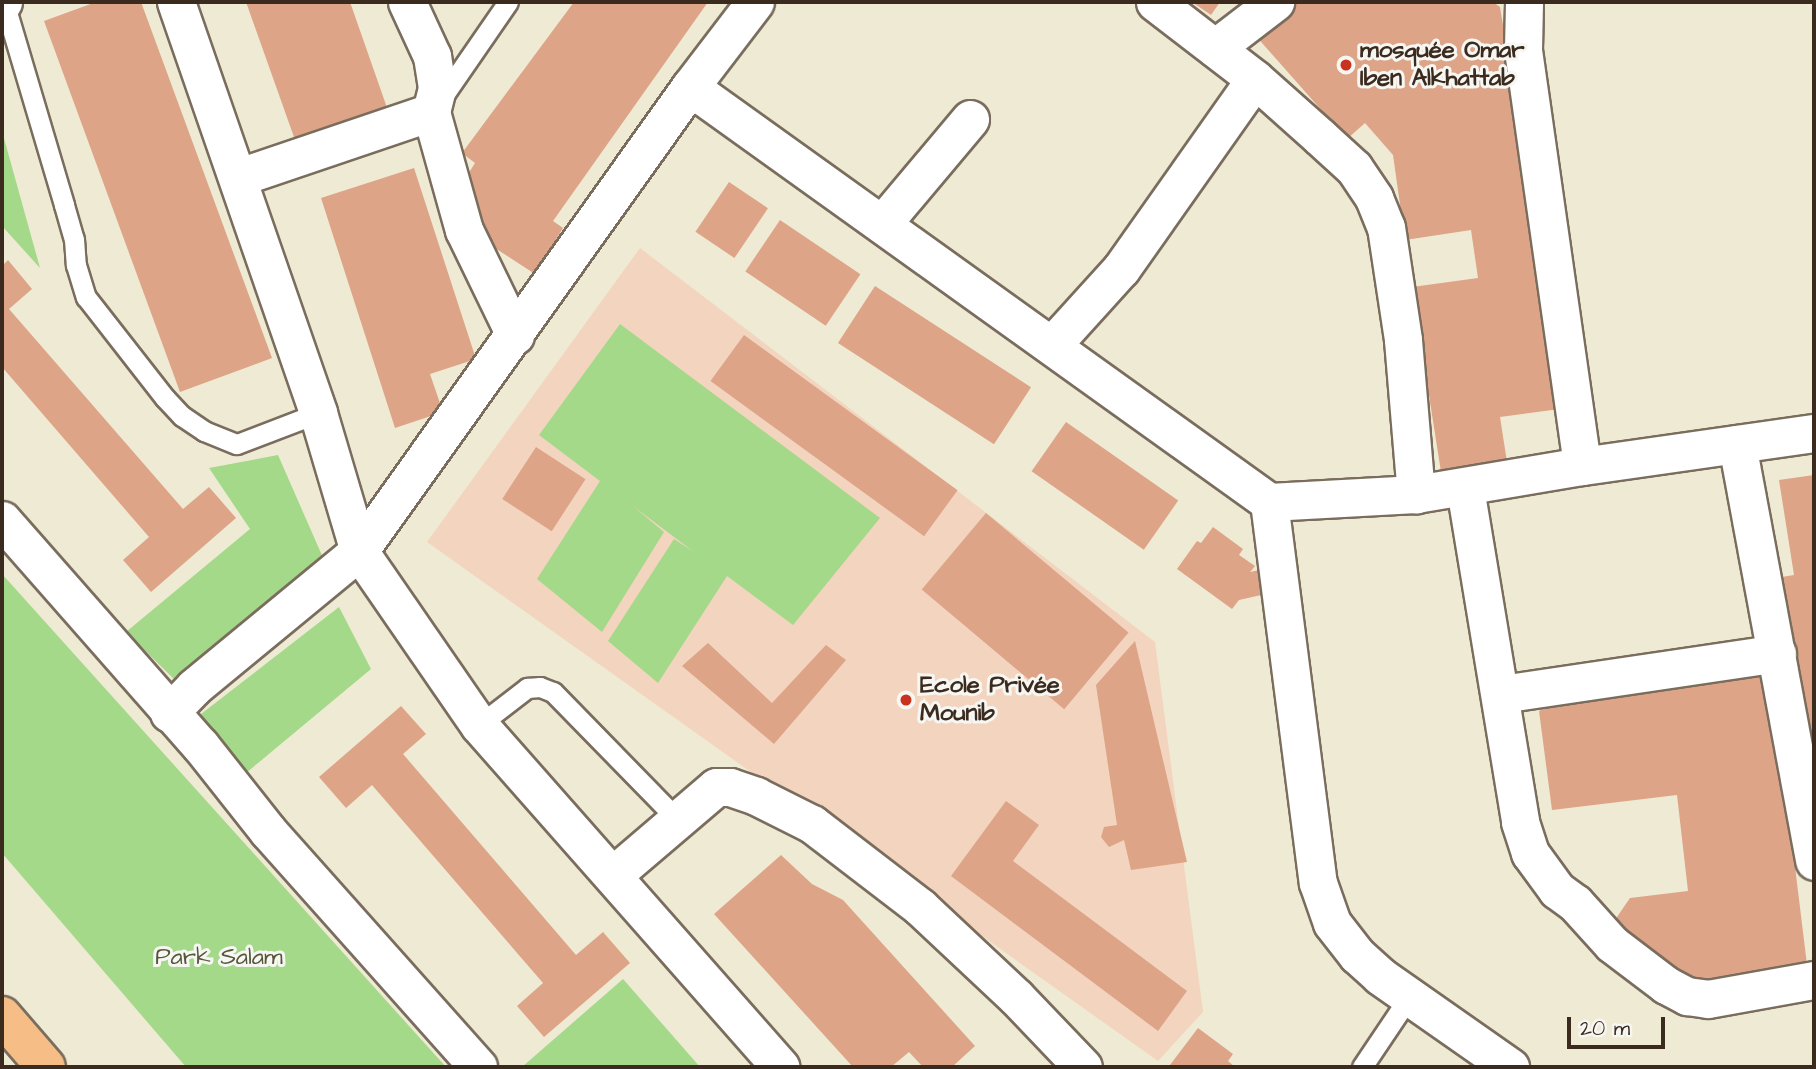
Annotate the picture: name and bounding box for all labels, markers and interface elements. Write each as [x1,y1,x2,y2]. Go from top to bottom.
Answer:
place label: mosquée Omar Iben Alkhattab [1360,37,1525,93]
marker: mosquée Omar Iben Alkhattab [1338,57,1354,73]
place label: Ecole Privée Mounib [920,672,1060,728]
marker: Ecole Privée Mounib [898,692,914,708]
park label: Park Salam [155,944,283,972]
scale bar [1571,1002,1669,1046]
text: 20 m [1580,1014,1630,1043]

